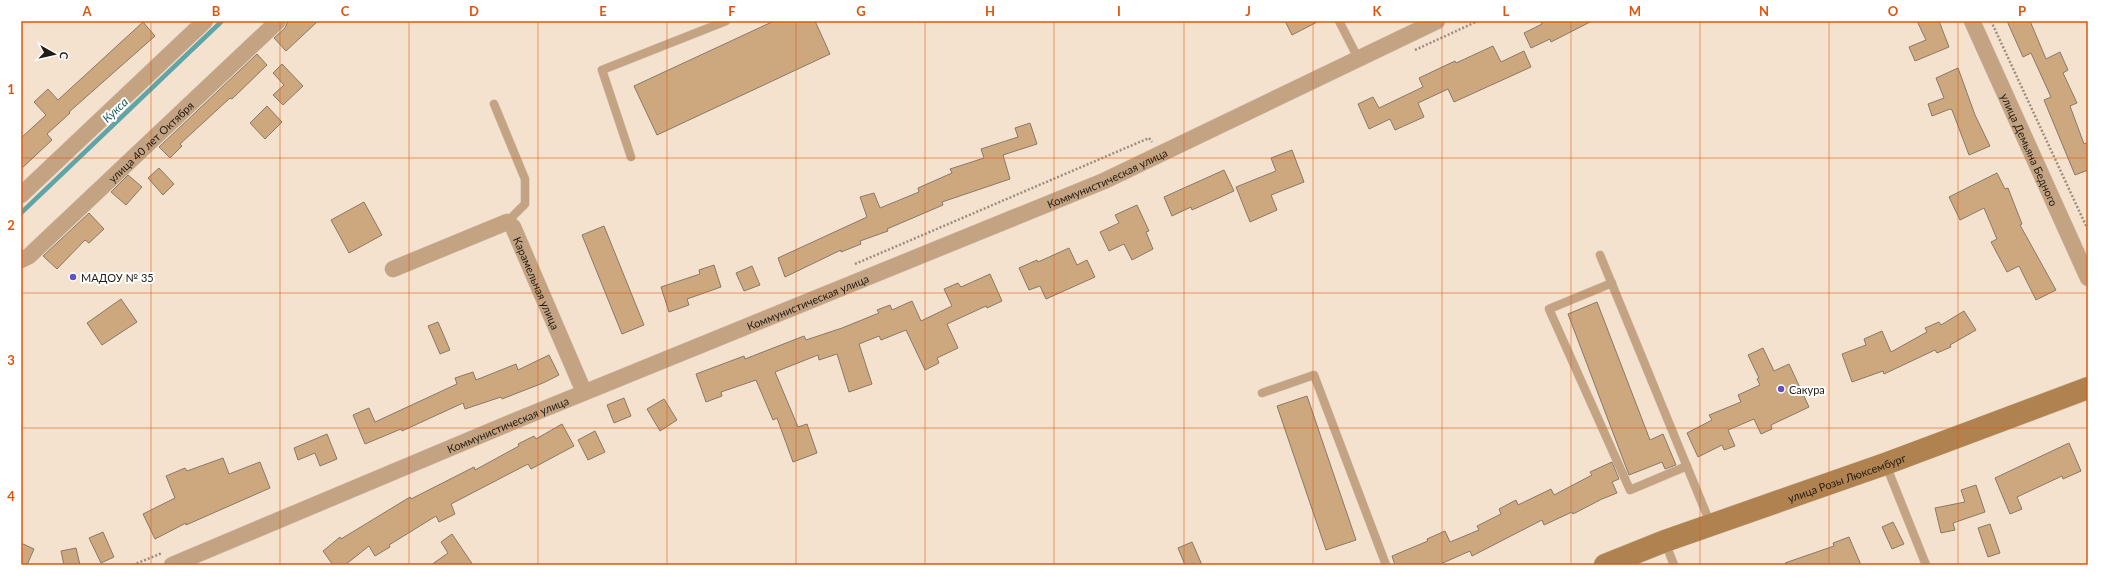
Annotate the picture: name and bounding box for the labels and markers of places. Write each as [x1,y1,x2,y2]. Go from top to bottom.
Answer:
place label: МАДОУ № 35 [81,271,154,284]
marker: МАДОУ № 35 [68,272,78,282]
place label: Сакура [1789,383,1825,396]
marker: Сакура [1776,384,1786,394]

